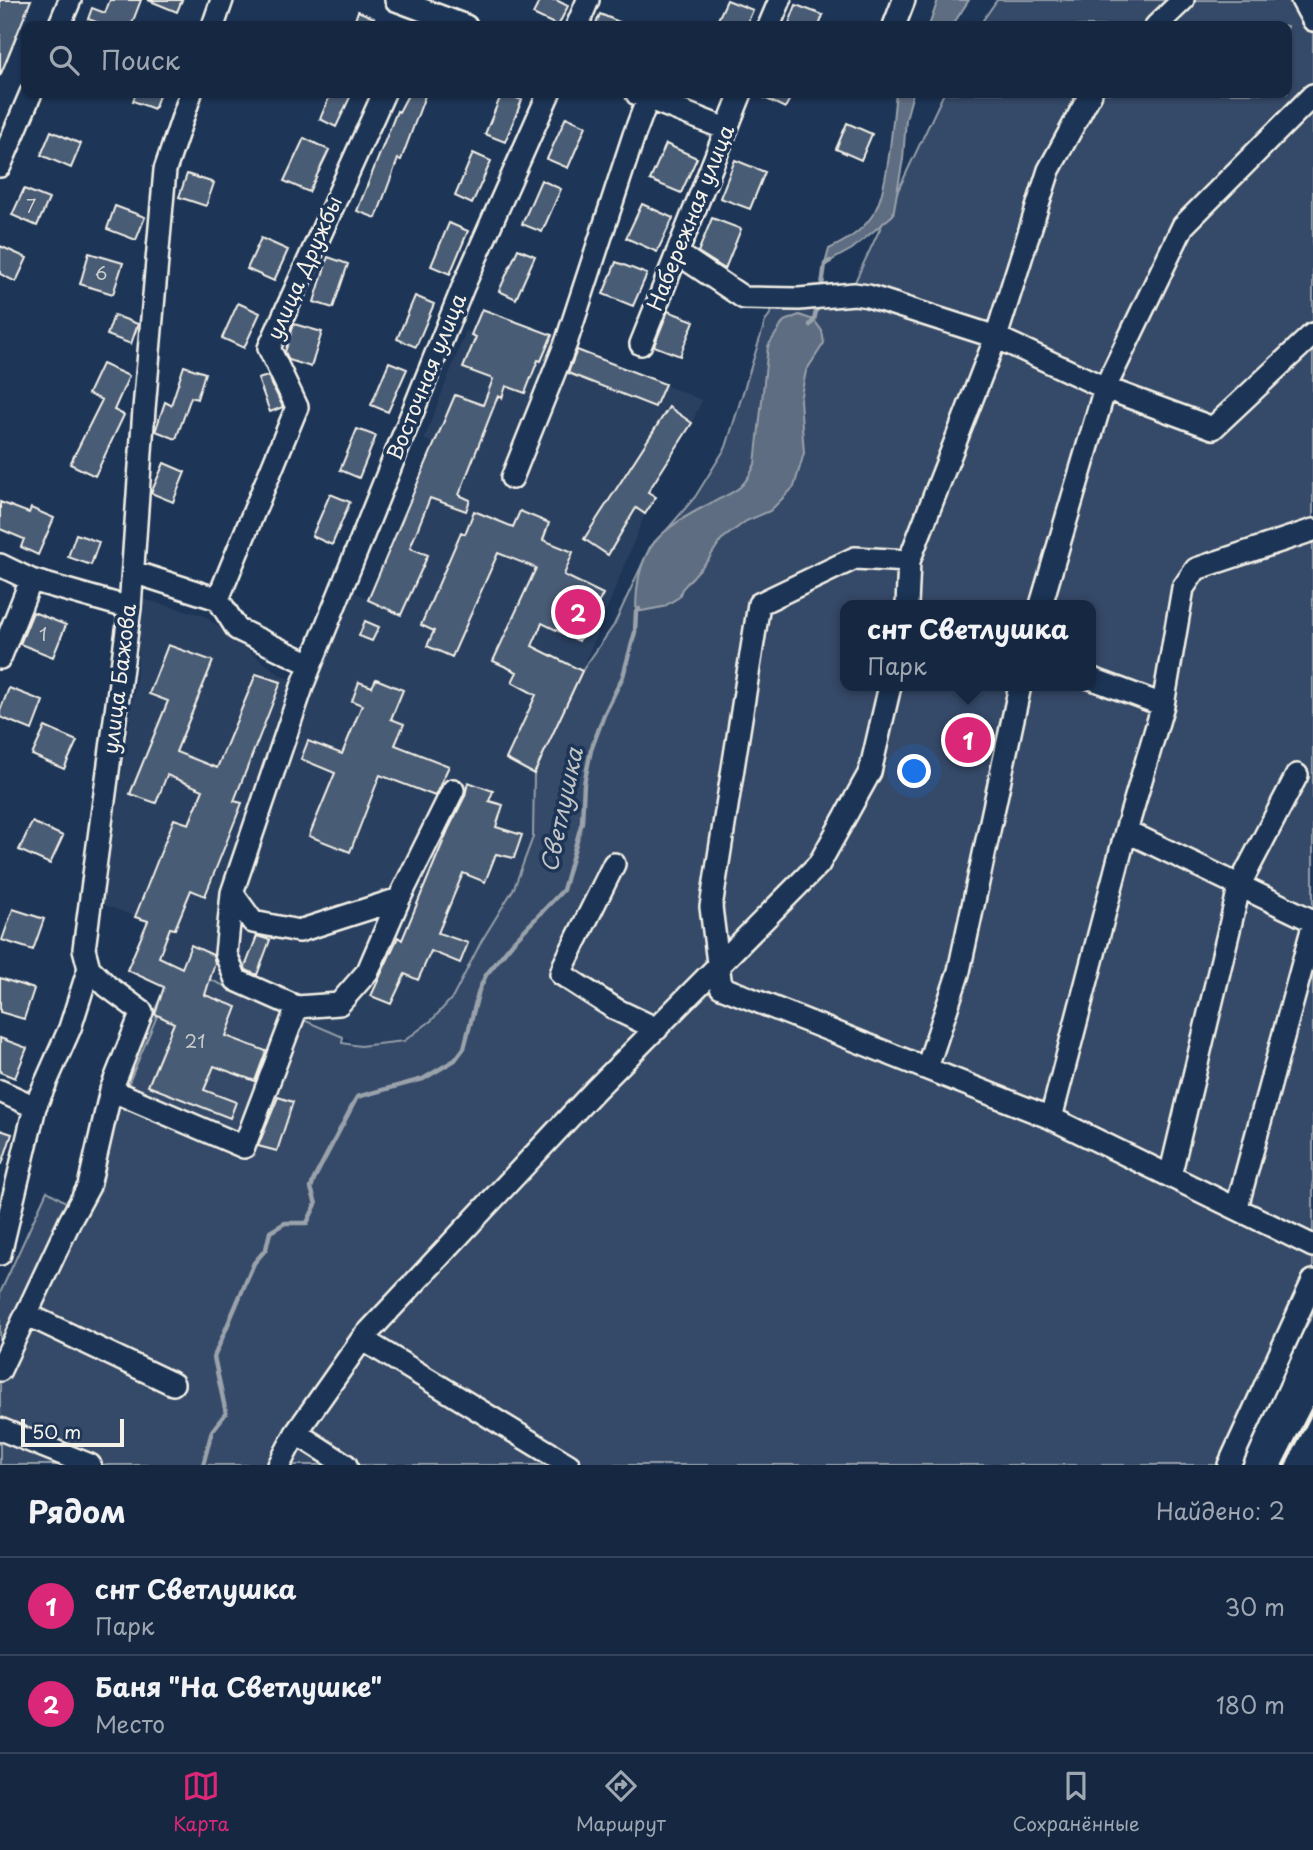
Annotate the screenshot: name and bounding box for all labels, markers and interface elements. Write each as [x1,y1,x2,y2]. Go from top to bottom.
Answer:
search box [21,21,1292,98]
text: Поиск [101,40,180,79]
icon: search [45,41,83,79]
street label: Набережная улица [637,119,741,315]
street label: улица Дружбы [257,190,349,344]
house number: 7 [26,192,36,219]
house number: 6 [95,259,107,286]
street label: Восточная улица [377,287,473,464]
pin: 2 [555,586,601,638]
popup [840,600,1096,691]
street label: улица Бажова [93,602,143,756]
text: снт Светлушка [867,609,1069,648]
house number: 1 [39,620,47,647]
text: Парк [867,648,927,683]
pin: 1 [945,714,991,766]
water label: Светлушка [530,744,591,875]
your location [897,754,931,788]
house number: 21 [185,1027,205,1054]
scale bar [21,1416,124,1448]
text: 50 m [32,1417,81,1445]
text: Рядом [28,1488,126,1533]
text: Найдено: 2 [1156,1493,1285,1528]
text: снт Светлушка [95,1569,297,1608]
text: 1 [46,1589,57,1624]
text: 30 m [1224,1589,1285,1624]
text: Парк [95,1608,154,1643]
text: Баня "На Светлушке" [95,1667,382,1706]
text: 2 [43,1687,59,1722]
text: 180 m [1216,1687,1285,1722]
text: Место [95,1706,165,1741]
tab: Карта [173,1767,229,1837]
tab: Маршрут [576,1767,666,1837]
tab: Сохранённые [1013,1767,1140,1837]

